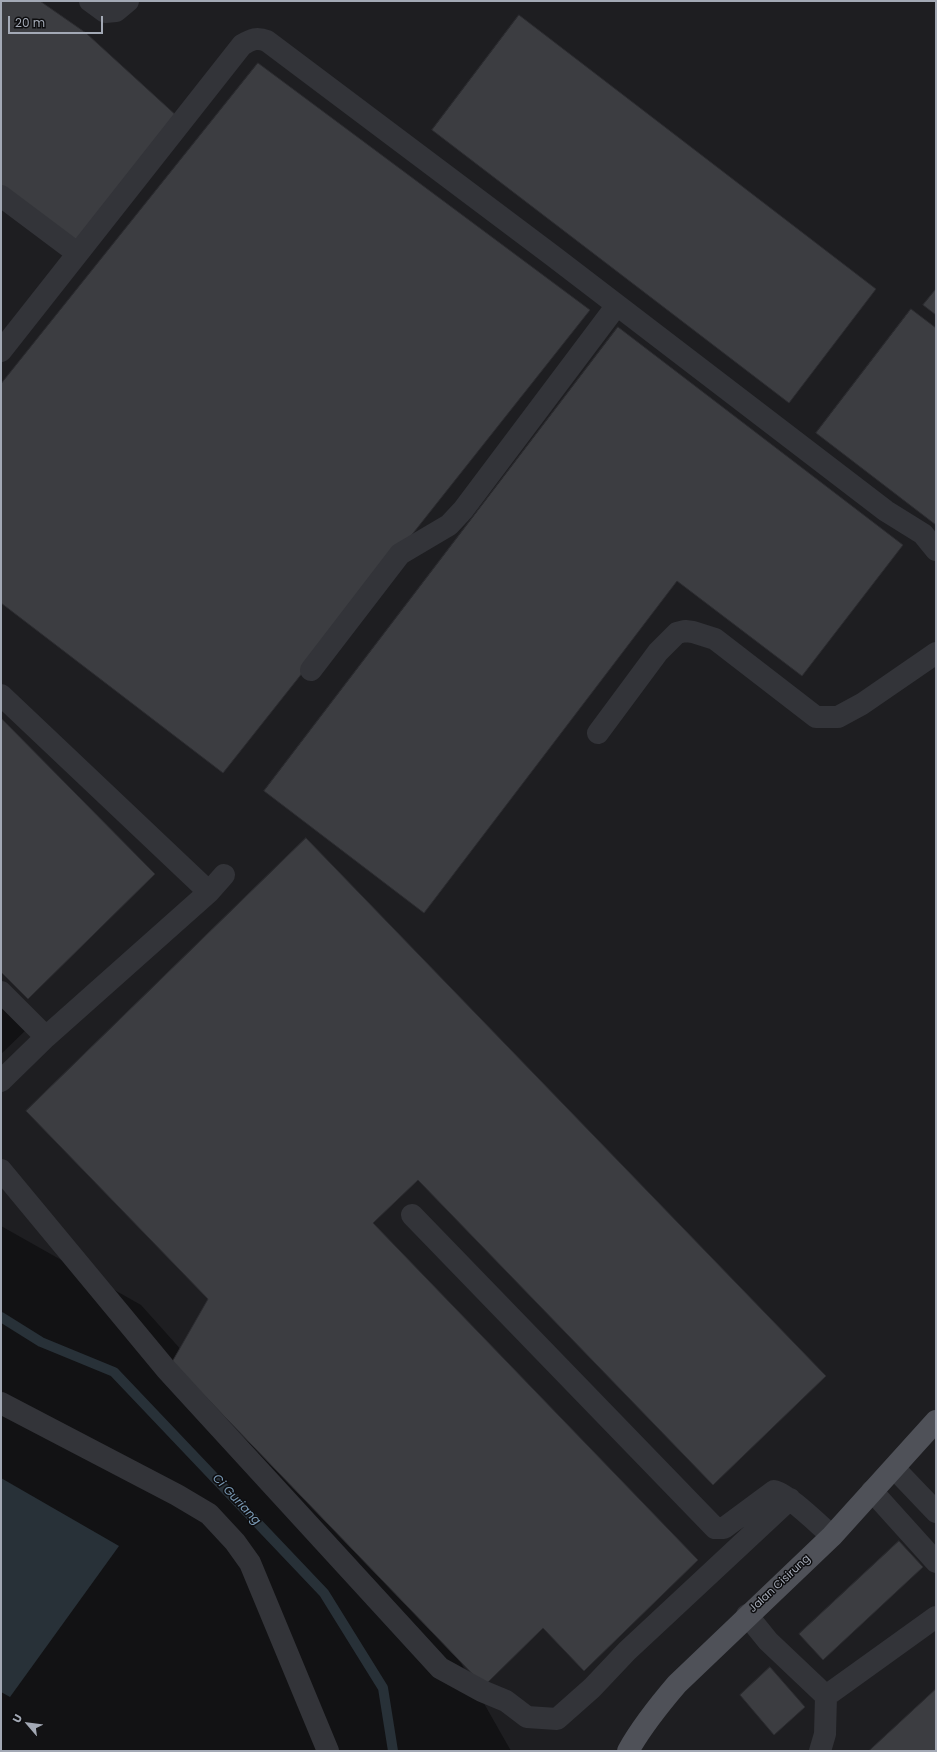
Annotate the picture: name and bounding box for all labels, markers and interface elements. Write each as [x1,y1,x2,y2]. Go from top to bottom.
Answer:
scale bar [10,8,105,34]
text: 20 m [15,14,45,31]
water label: Ci Guriang [209,1472,263,1528]
street label: Jalan Cisirung [747,1552,813,1616]
north arrow [8,1704,48,1744]
text: U [9,1711,26,1726]

